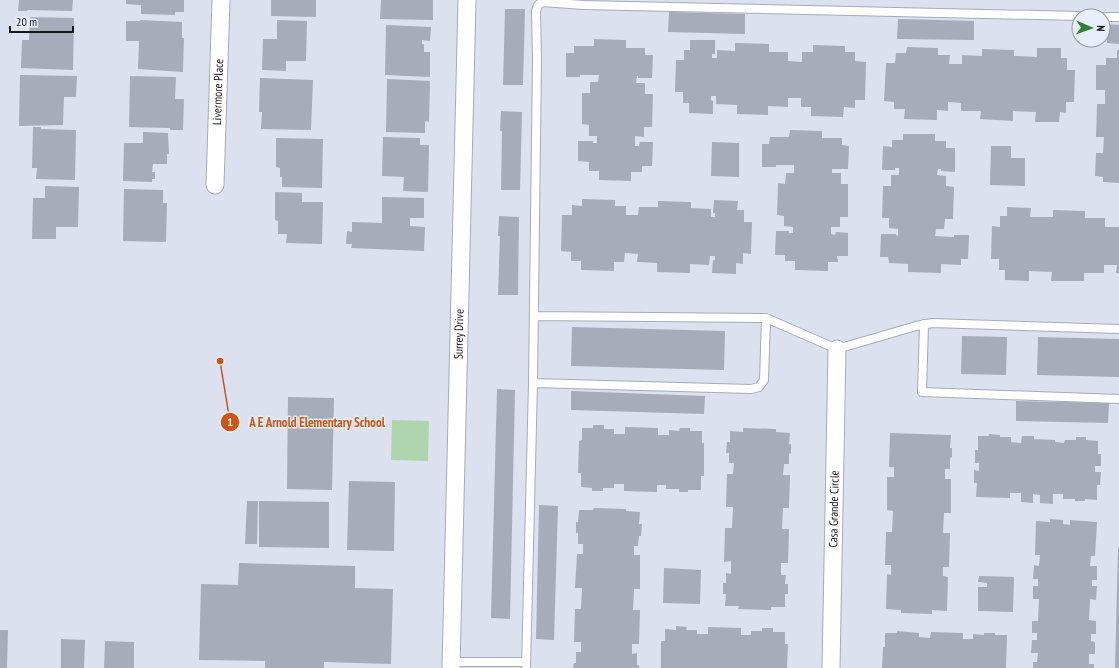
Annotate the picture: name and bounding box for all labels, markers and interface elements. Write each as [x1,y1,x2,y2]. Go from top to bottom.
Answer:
scale bar [10,8,73,34]
north arrow [1071,8,1111,48]
text: 20 m [16,14,37,29]
text: N [1094,25,1108,32]
street label: Livermore Place [209,59,226,125]
street label: Surrey Drive [450,309,467,359]
callout: A E Arnold Elementary School [220,410,393,435]
text: 1 [227,414,233,429]
text: A E Arnold Elementary School [248,414,386,431]
street label: Casa Grande Circle [825,470,842,548]

